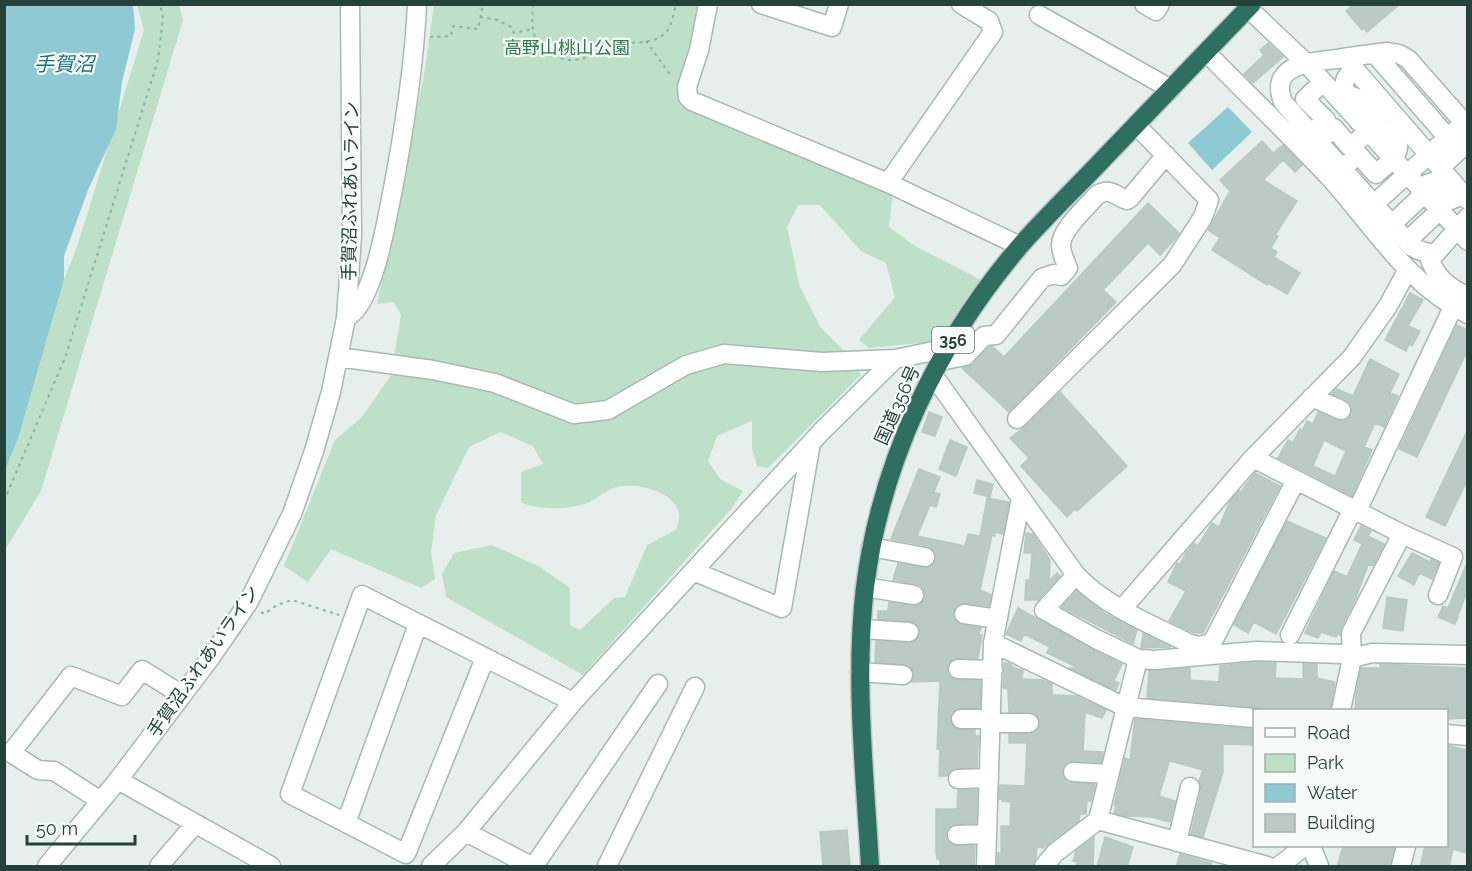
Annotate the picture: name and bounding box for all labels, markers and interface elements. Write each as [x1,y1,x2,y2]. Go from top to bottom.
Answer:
park label: 高野山桃山公園 [504,37,630,58]
water label: 手賀沼 [34,52,97,76]
street label: 手賀沼ふれあいライン [338,101,362,281]
road number: 356 [932,327,974,353]
street label: 国道356号 [870,362,924,448]
street label: 手賀沼ふれあいライン [143,581,263,741]
legend [1253,709,1448,847]
text: Road [1307,722,1350,743]
text: Park [1307,752,1344,773]
text: Water [1307,782,1358,803]
scale bar [27,808,135,846]
text: Building [1307,812,1375,833]
text: 50 m [36,818,78,839]

